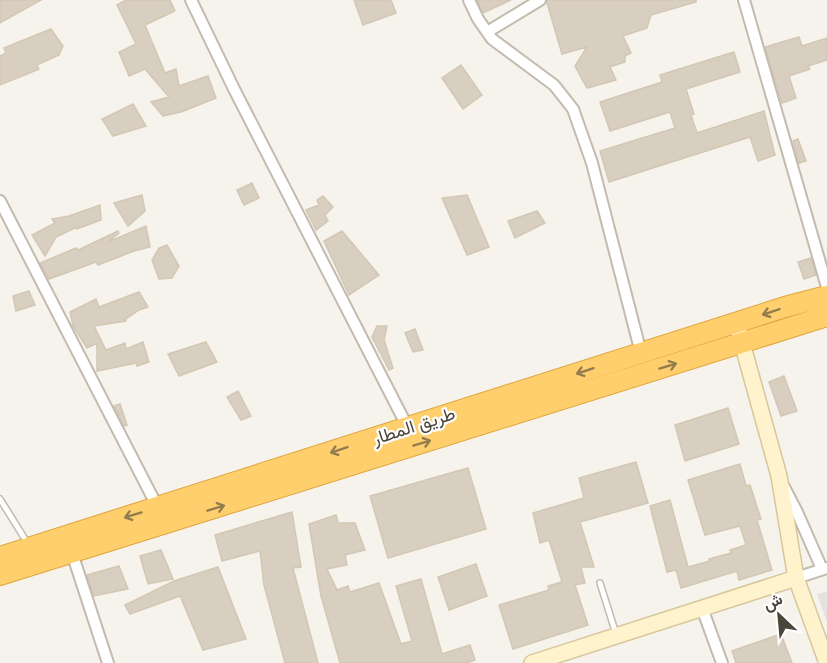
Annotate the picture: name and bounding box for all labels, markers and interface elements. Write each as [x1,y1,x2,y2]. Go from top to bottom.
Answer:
one-way arrow [762,307,781,318]
one-way arrow [658,360,677,371]
one-way arrow [576,366,595,377]
street label: طريق المطار [369,401,458,450]
one-way arrow [412,437,431,448]
one-way arrow [330,445,349,456]
one-way arrow [206,502,225,513]
one-way arrow [124,510,143,521]
north arrow [749,585,809,645]
text: ش [759,588,785,615]

